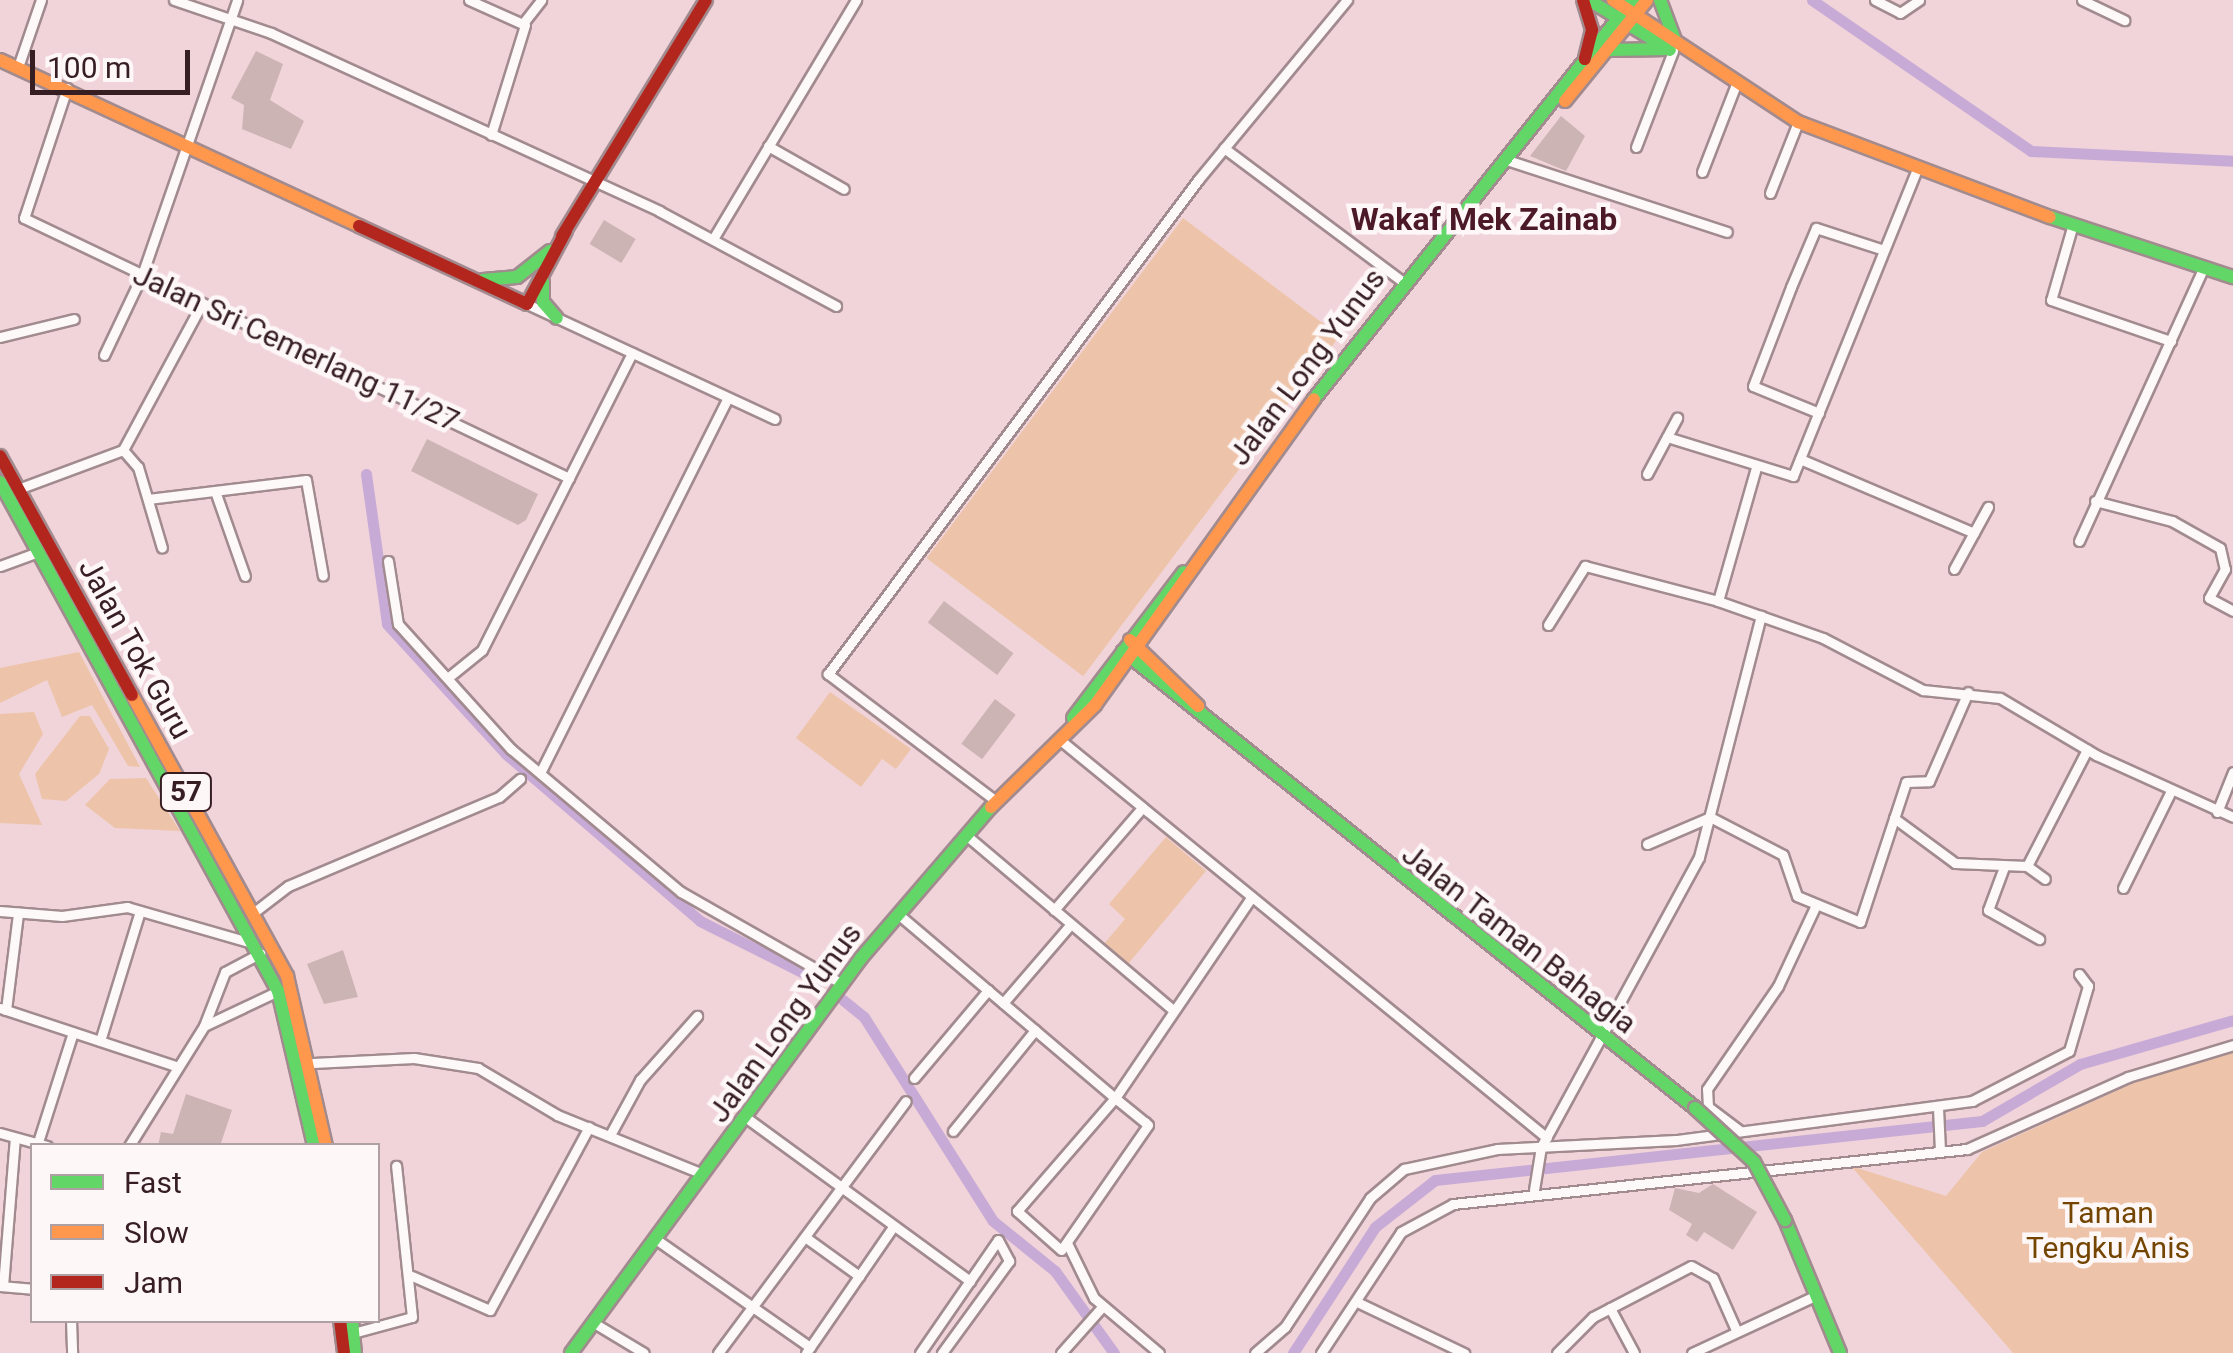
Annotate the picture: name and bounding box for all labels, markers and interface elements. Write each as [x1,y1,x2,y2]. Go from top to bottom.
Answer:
scale bar [35,30,195,92]
text: 100 m [47,50,131,85]
district label: Wakaf Mek Zainab [1351,200,1617,238]
street label: Jalan Sri Cemerlang 11/27 [127,257,465,439]
street label: Jalan Long Yunus [1221,261,1393,473]
street label: Jalan Tok Guru [71,553,199,745]
road number: 57 [158,769,214,815]
street label: Jalan Taman Bahagia [1394,836,1644,1042]
street label: Jalan Long Yunus [701,916,869,1130]
legend [30,1143,380,1323]
text: Fast [124,1165,182,1200]
park label: Taman Tengku Anis [2026,1195,2190,1266]
text: Slow [124,1215,189,1250]
text: Jam [124,1265,183,1300]

